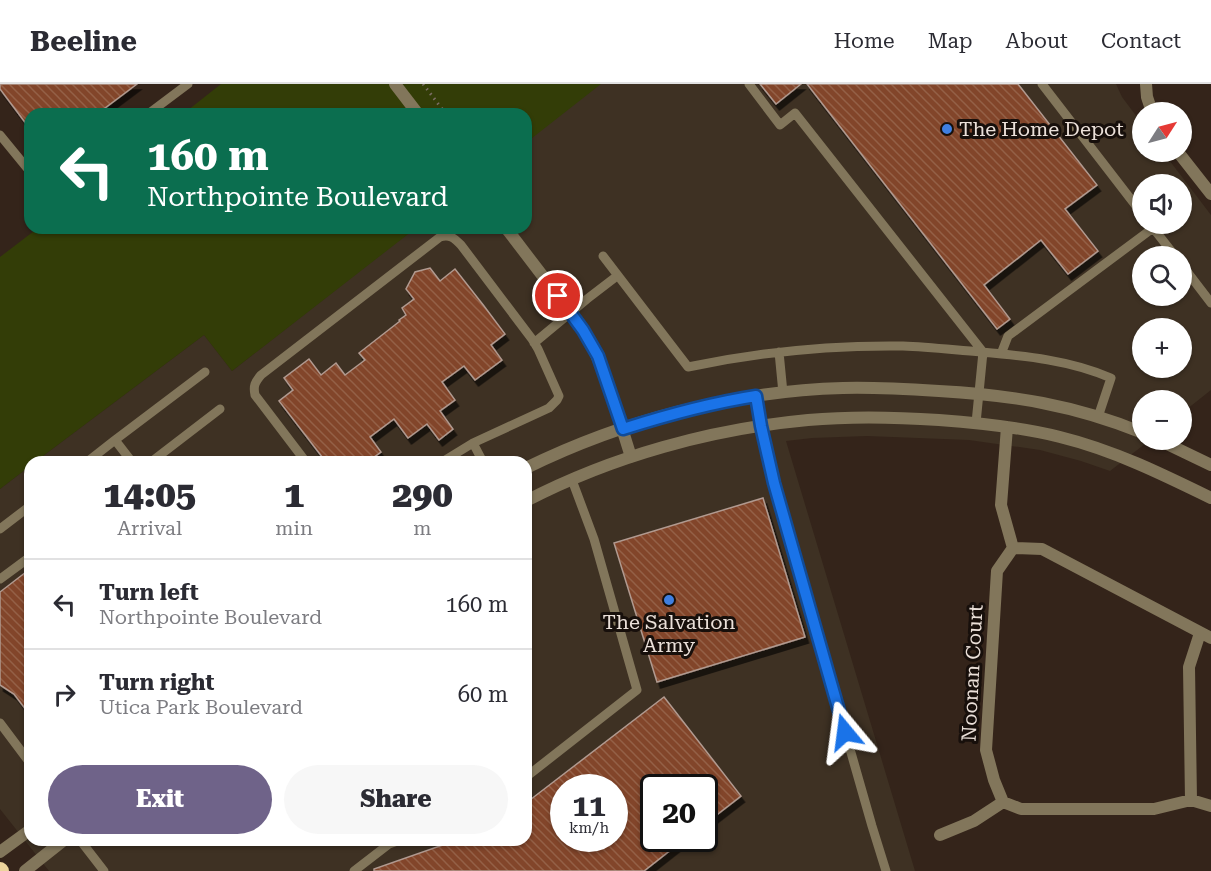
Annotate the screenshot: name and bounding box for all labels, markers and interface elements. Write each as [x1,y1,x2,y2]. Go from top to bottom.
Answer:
text: Beeline [30,25,137,58]
text: Home [834,29,895,53]
text: Map [928,29,973,53]
text: About [1006,29,1068,53]
text: Contact [1101,29,1181,53]
north arrow [1132,102,1192,162]
map controls [1132,102,1192,450]
place label: The Home Depot [959,117,1124,141]
marker: The Home Depot [940,122,954,136]
text: 160 m [147,131,269,180]
icon: left [48,132,126,210]
button: sound [1132,174,1192,234]
text: Northpointe Boulevard [147,181,448,213]
button: search [1132,246,1192,306]
pin [532,270,583,321]
icon: arrive [541,279,574,312]
button: + [1132,318,1192,378]
button: − [1132,390,1192,450]
text: 14:05 [103,474,196,516]
text: 1 [284,474,304,516]
text: 290 [392,474,453,516]
text: Arrival [117,516,182,540]
text: min [275,516,313,540]
text: m [413,516,432,540]
text: Turn left [99,580,199,605]
icon: left [48,588,81,621]
text: 160 m [445,592,508,617]
marker: The Salvation Army [662,593,676,607]
street label: Noonan Court [956,603,988,742]
text: Northpointe Boulevard [99,605,322,629]
place label: The Salvation Army [603,610,735,657]
text: Turn right [99,670,214,695]
icon: right [48,678,81,711]
text: 60 m [458,682,508,707]
text: Utica Park Boulevard [99,695,303,719]
position arrow [813,700,877,764]
button: Exit [48,765,272,834]
button: Share [284,765,508,834]
speed limit sign: 20 [640,774,718,852]
text: 11 [572,788,606,823]
text: km/h [569,819,609,837]

